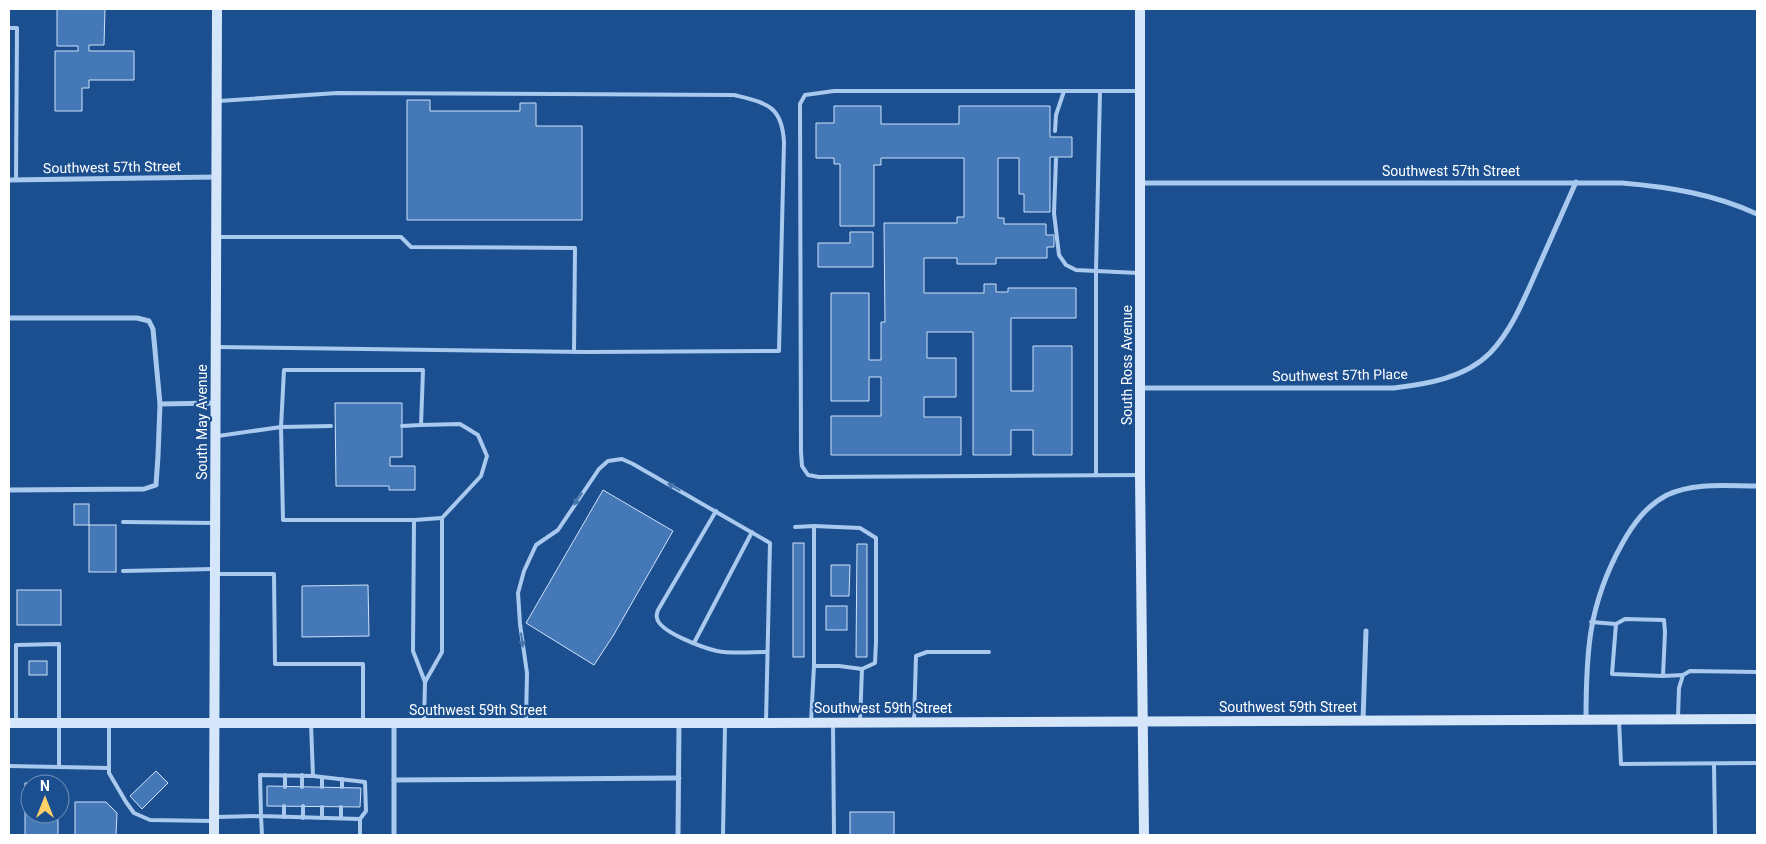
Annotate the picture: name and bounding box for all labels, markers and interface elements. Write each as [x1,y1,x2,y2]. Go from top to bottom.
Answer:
street label: Southwest 57th Street [43,158,182,176]
street label: Southwest 57th Street [1382,163,1520,179]
street label: South Ross Avenue [1119,305,1135,425]
street label: South May Avenue [194,364,210,480]
street label: Southwest 57th Place [1272,366,1408,384]
one-way arrow [666,483,681,491]
one-way arrow [573,492,583,505]
one-way arrow [518,633,526,649]
street label: Southwest 59th Street [1219,699,1357,715]
street label: Southwest 59th Street [814,700,952,716]
street label: Southwest 59th Street [409,702,547,718]
north arrow [20,774,70,824]
text: N [40,778,50,794]

